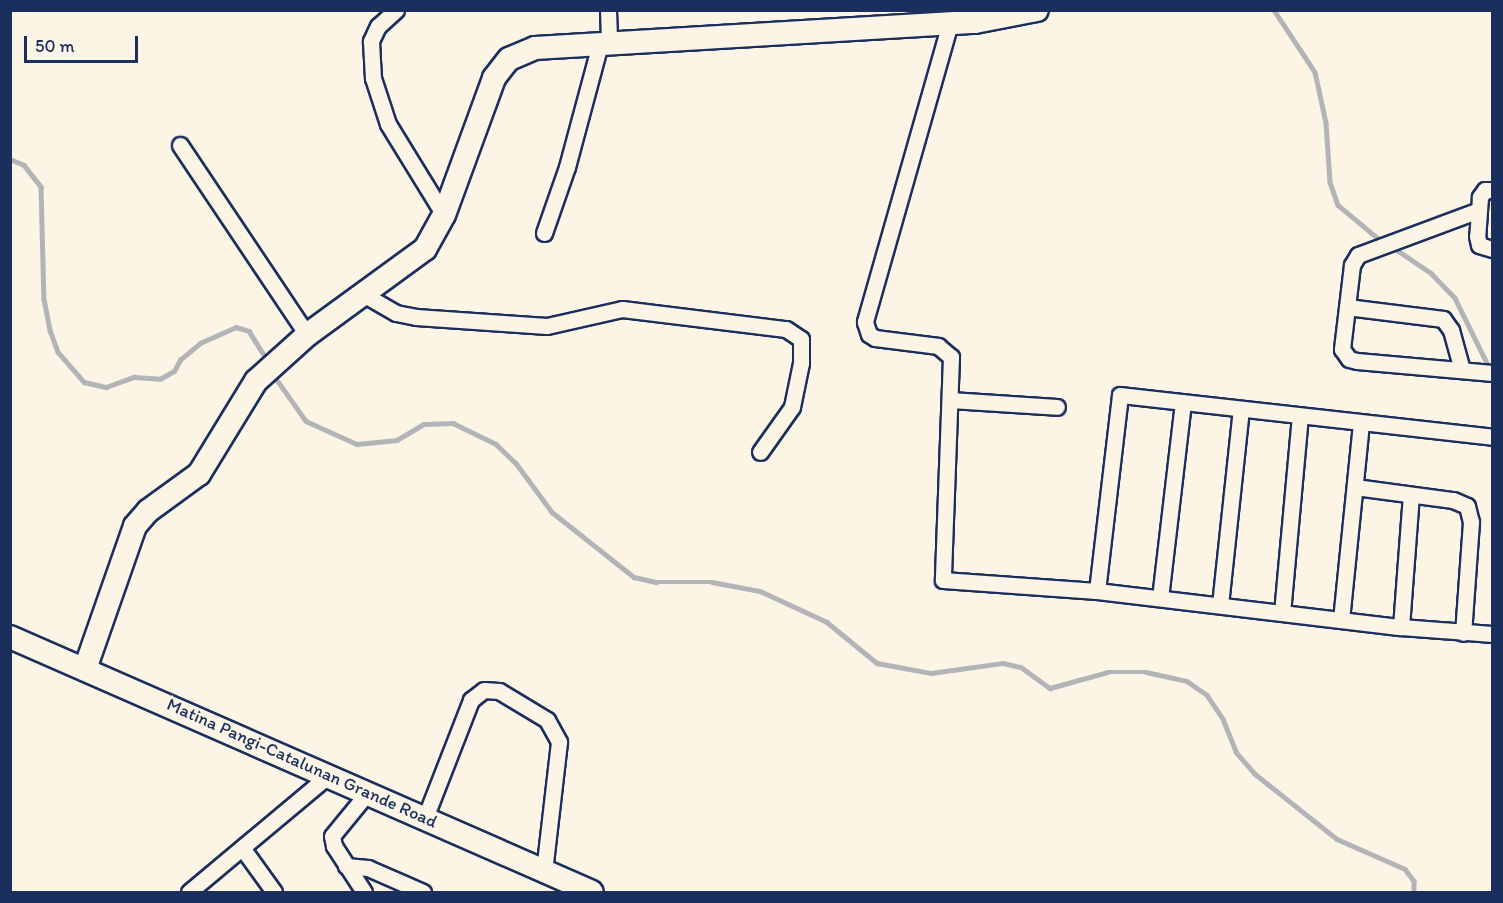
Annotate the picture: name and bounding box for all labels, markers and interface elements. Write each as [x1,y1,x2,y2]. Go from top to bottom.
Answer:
scale bar [27,24,141,62]
text: 50 m [35,35,75,57]
street label: Matina Pangi-Catalunan Grande Road [164,694,440,832]

